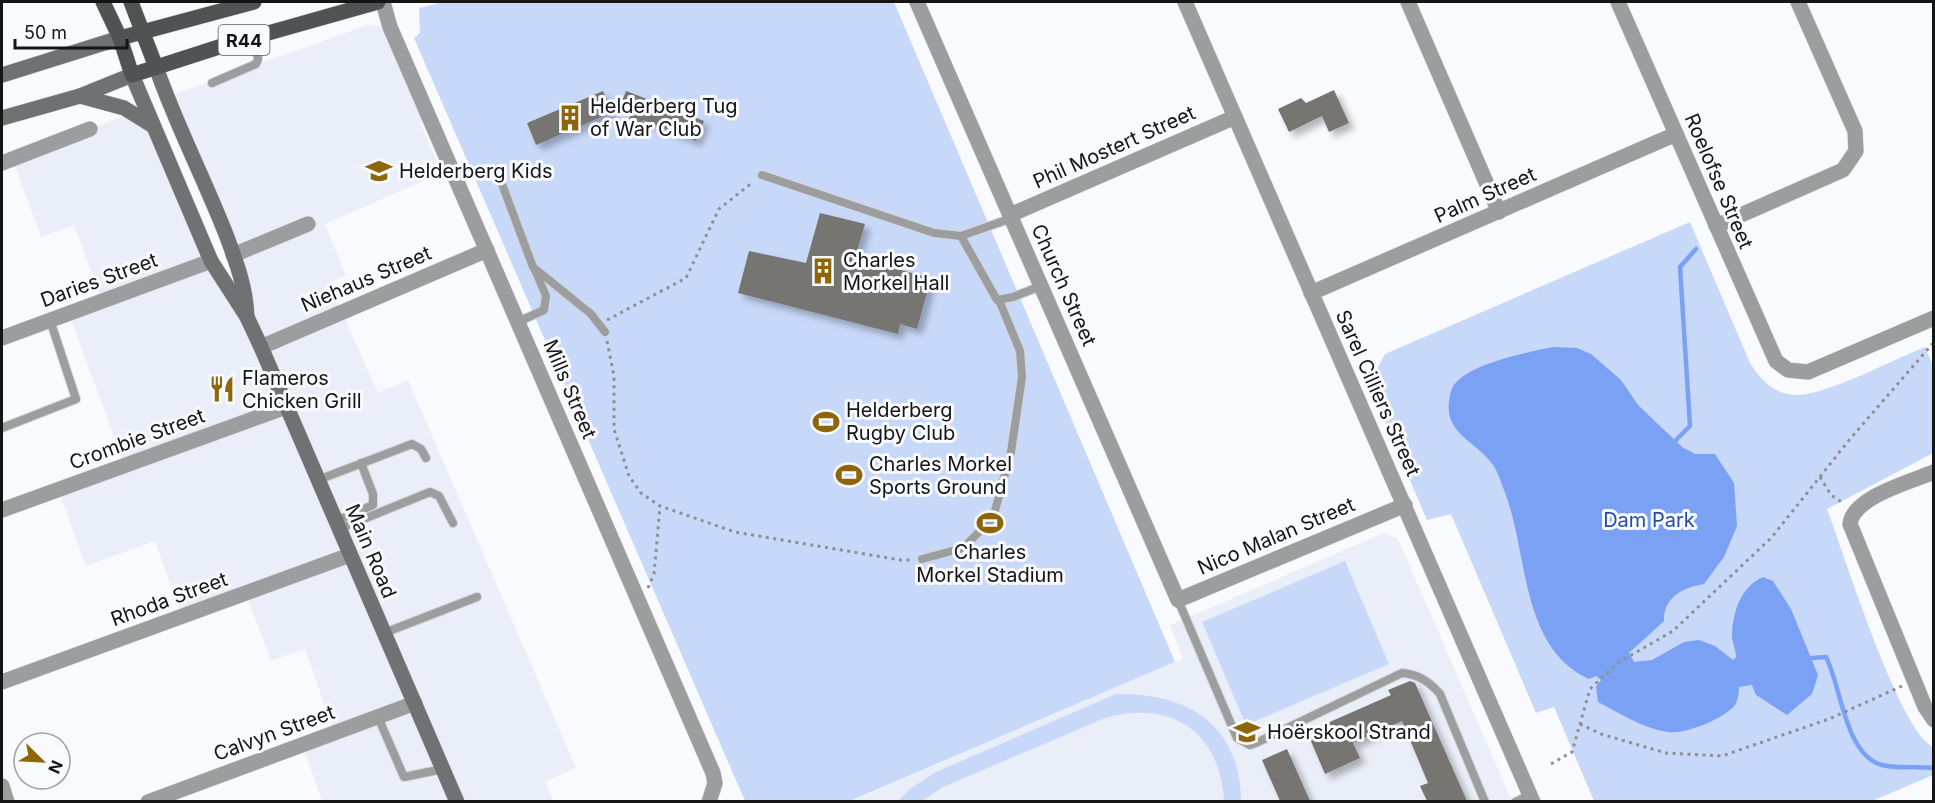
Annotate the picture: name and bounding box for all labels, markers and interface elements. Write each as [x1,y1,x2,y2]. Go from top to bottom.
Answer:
scale bar [15,12,128,50]
text: 50 m [24,22,67,43]
road number: R44 [218,25,270,55]
place label: Helderberg Tug of War Club [590,94,738,141]
street label: Phil Mostert Street [1029,100,1199,194]
building icon: Helderberg Tug of War Club [555,103,585,133]
street label: Roelofse Street [1680,110,1758,253]
school or university icon: Helderberg Kids [364,156,394,186]
place label: Helderberg Kids [399,159,553,183]
street label: Palm Street [1431,162,1540,228]
street label: Church Street [1026,220,1102,350]
street label: Niehaus Street [297,241,435,317]
street label: Daries Street [37,248,161,312]
place label: Charles Morkel Hall [843,248,949,295]
building icon: Charles Morkel Hall [808,256,838,286]
street label: Sarel Cilliers Street [1331,306,1426,480]
street label: Mills Street [538,336,602,443]
place label: Flameros Chicken Grill [242,366,362,413]
restaurant icon: Flameros Chicken Grill [207,374,237,404]
place label: Helderberg Rugby Club [846,398,955,445]
street label: Crombie Street [66,403,208,475]
sports icon: Helderberg Rugby Club [811,407,841,437]
place label: Charles Morkel Sports Ground [869,452,1012,499]
sports icon: Charles Morkel Sports Ground [834,460,864,490]
street label: Nico Malan Street [1194,492,1359,580]
street label: Main Road [340,500,402,602]
sports icon: Charles Morkel Stadium [975,508,1005,538]
park label: Dam Park [1603,508,1695,532]
place label: Charles Morkel Stadium [916,540,1064,587]
street label: Rhoda Street [107,567,231,631]
street label: Calvyn Street [210,700,338,766]
school or university icon: Hoërskool Strand [1232,717,1262,747]
place label: Hoërskool Strand [1267,720,1431,744]
north arrow [12,731,72,791]
text: N [44,757,67,777]

